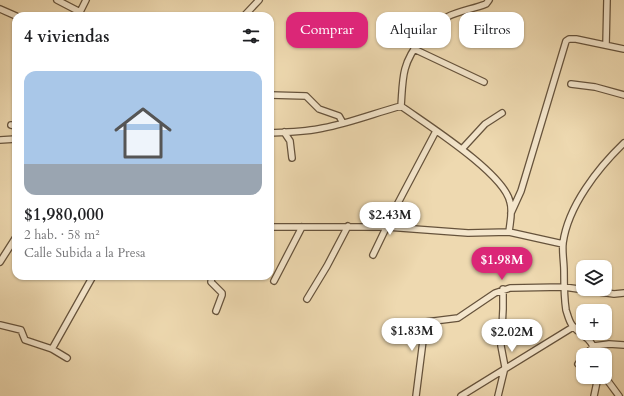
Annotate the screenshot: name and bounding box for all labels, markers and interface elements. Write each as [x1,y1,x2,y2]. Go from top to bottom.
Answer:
chip: Comprar [286,12,368,48]
chip: Alquilar [376,12,451,48]
chip: Filtros [459,12,524,48]
text: 4 viviendas [24,25,110,48]
icon: filters [240,25,262,47]
icon: home [107,97,179,169]
pin: $2.43M [357,202,423,236]
text: $1,980,000 [24,203,104,226]
text: $2.43M [368,206,412,224]
text: 2 hab. · 58 m² [24,226,100,244]
text: Calle Subida a la Presa [24,244,146,262]
pin: $1.98M [469,247,535,281]
text: $1.98M [480,251,524,269]
map controls [576,260,612,384]
button: layers [576,260,612,296]
button: + [576,304,612,340]
pin: $1.83M [379,318,445,352]
pin: $2.02M [479,319,545,353]
text: $1.83M [390,322,434,340]
text: $2.02M [490,323,534,341]
button: − [576,348,612,384]

